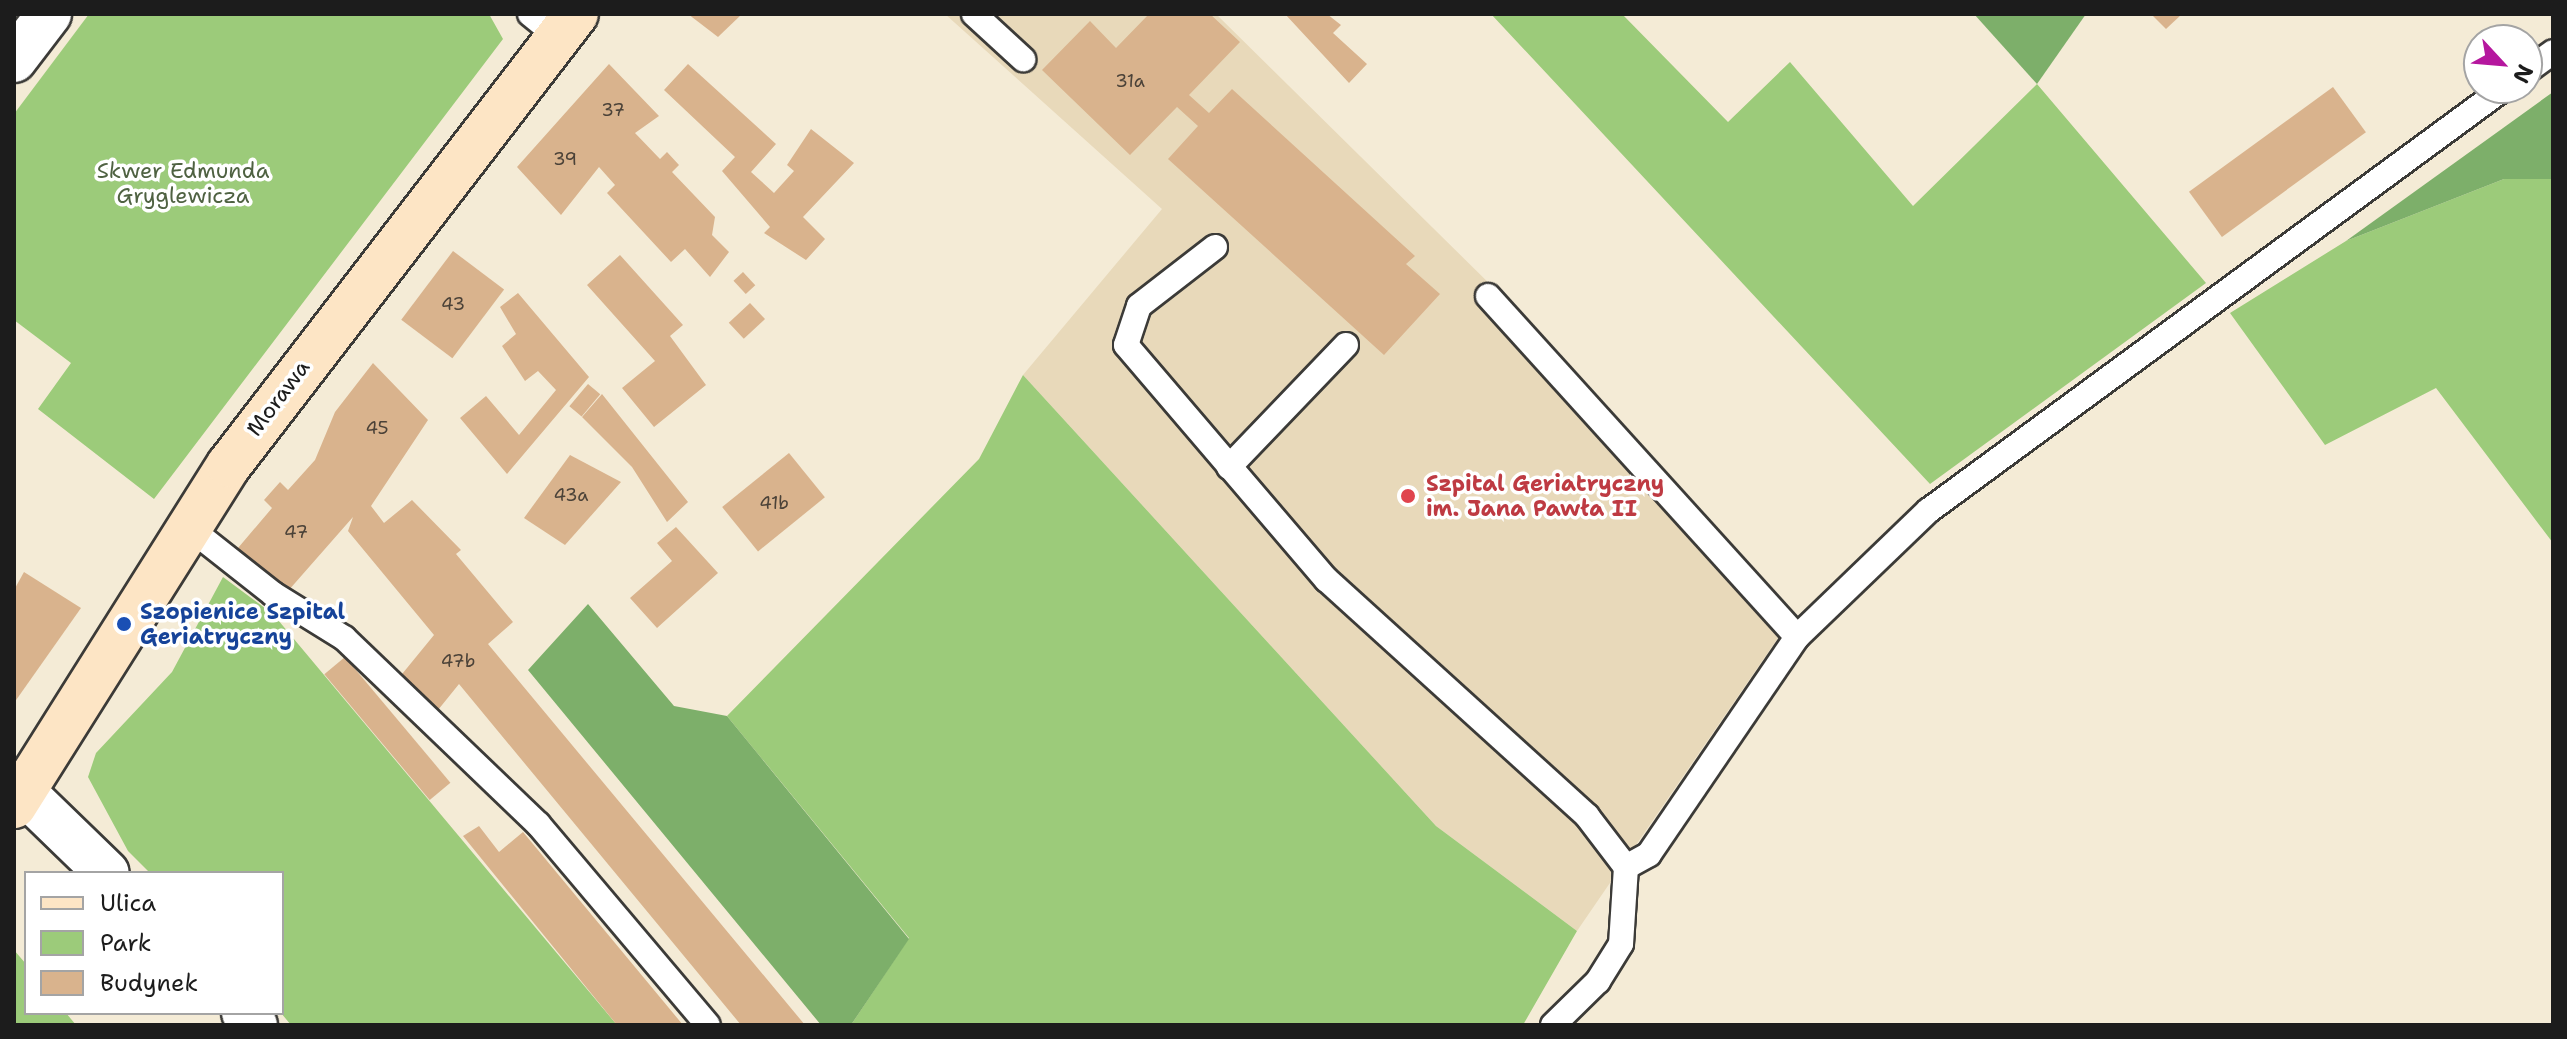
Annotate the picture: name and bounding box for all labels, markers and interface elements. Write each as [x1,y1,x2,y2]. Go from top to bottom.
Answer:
north arrow [2463,24,2543,104]
text: N [2506,60,2540,88]
house number: 31a [1115,70,1145,92]
house number: 37 [601,99,625,121]
house number: 39 [553,148,577,170]
park label: Skwer Edmunda Gryglewicza [97,157,269,208]
house number: 43 [441,293,465,315]
street label: Morawa [241,355,315,441]
house number: 45 [365,417,389,439]
place label: Szpital Geriatryczny im. Jana Pawła II [1426,470,1664,522]
house number: 43a [554,484,588,506]
marker: Szpital Geriatryczny im. Jana Pawła II [1397,485,1419,507]
house number: 41b [759,492,789,514]
house number: 47 [284,521,308,543]
place label: Szopienice Szpital Geriatryczny [140,598,345,650]
marker: Szopienice Szpital Geriatryczny [115,615,133,633]
house number: 47b [441,650,475,672]
legend [24,871,284,1015]
text: Ulica [100,887,156,919]
text: Park [100,927,152,959]
text: Budynek [100,967,198,999]

